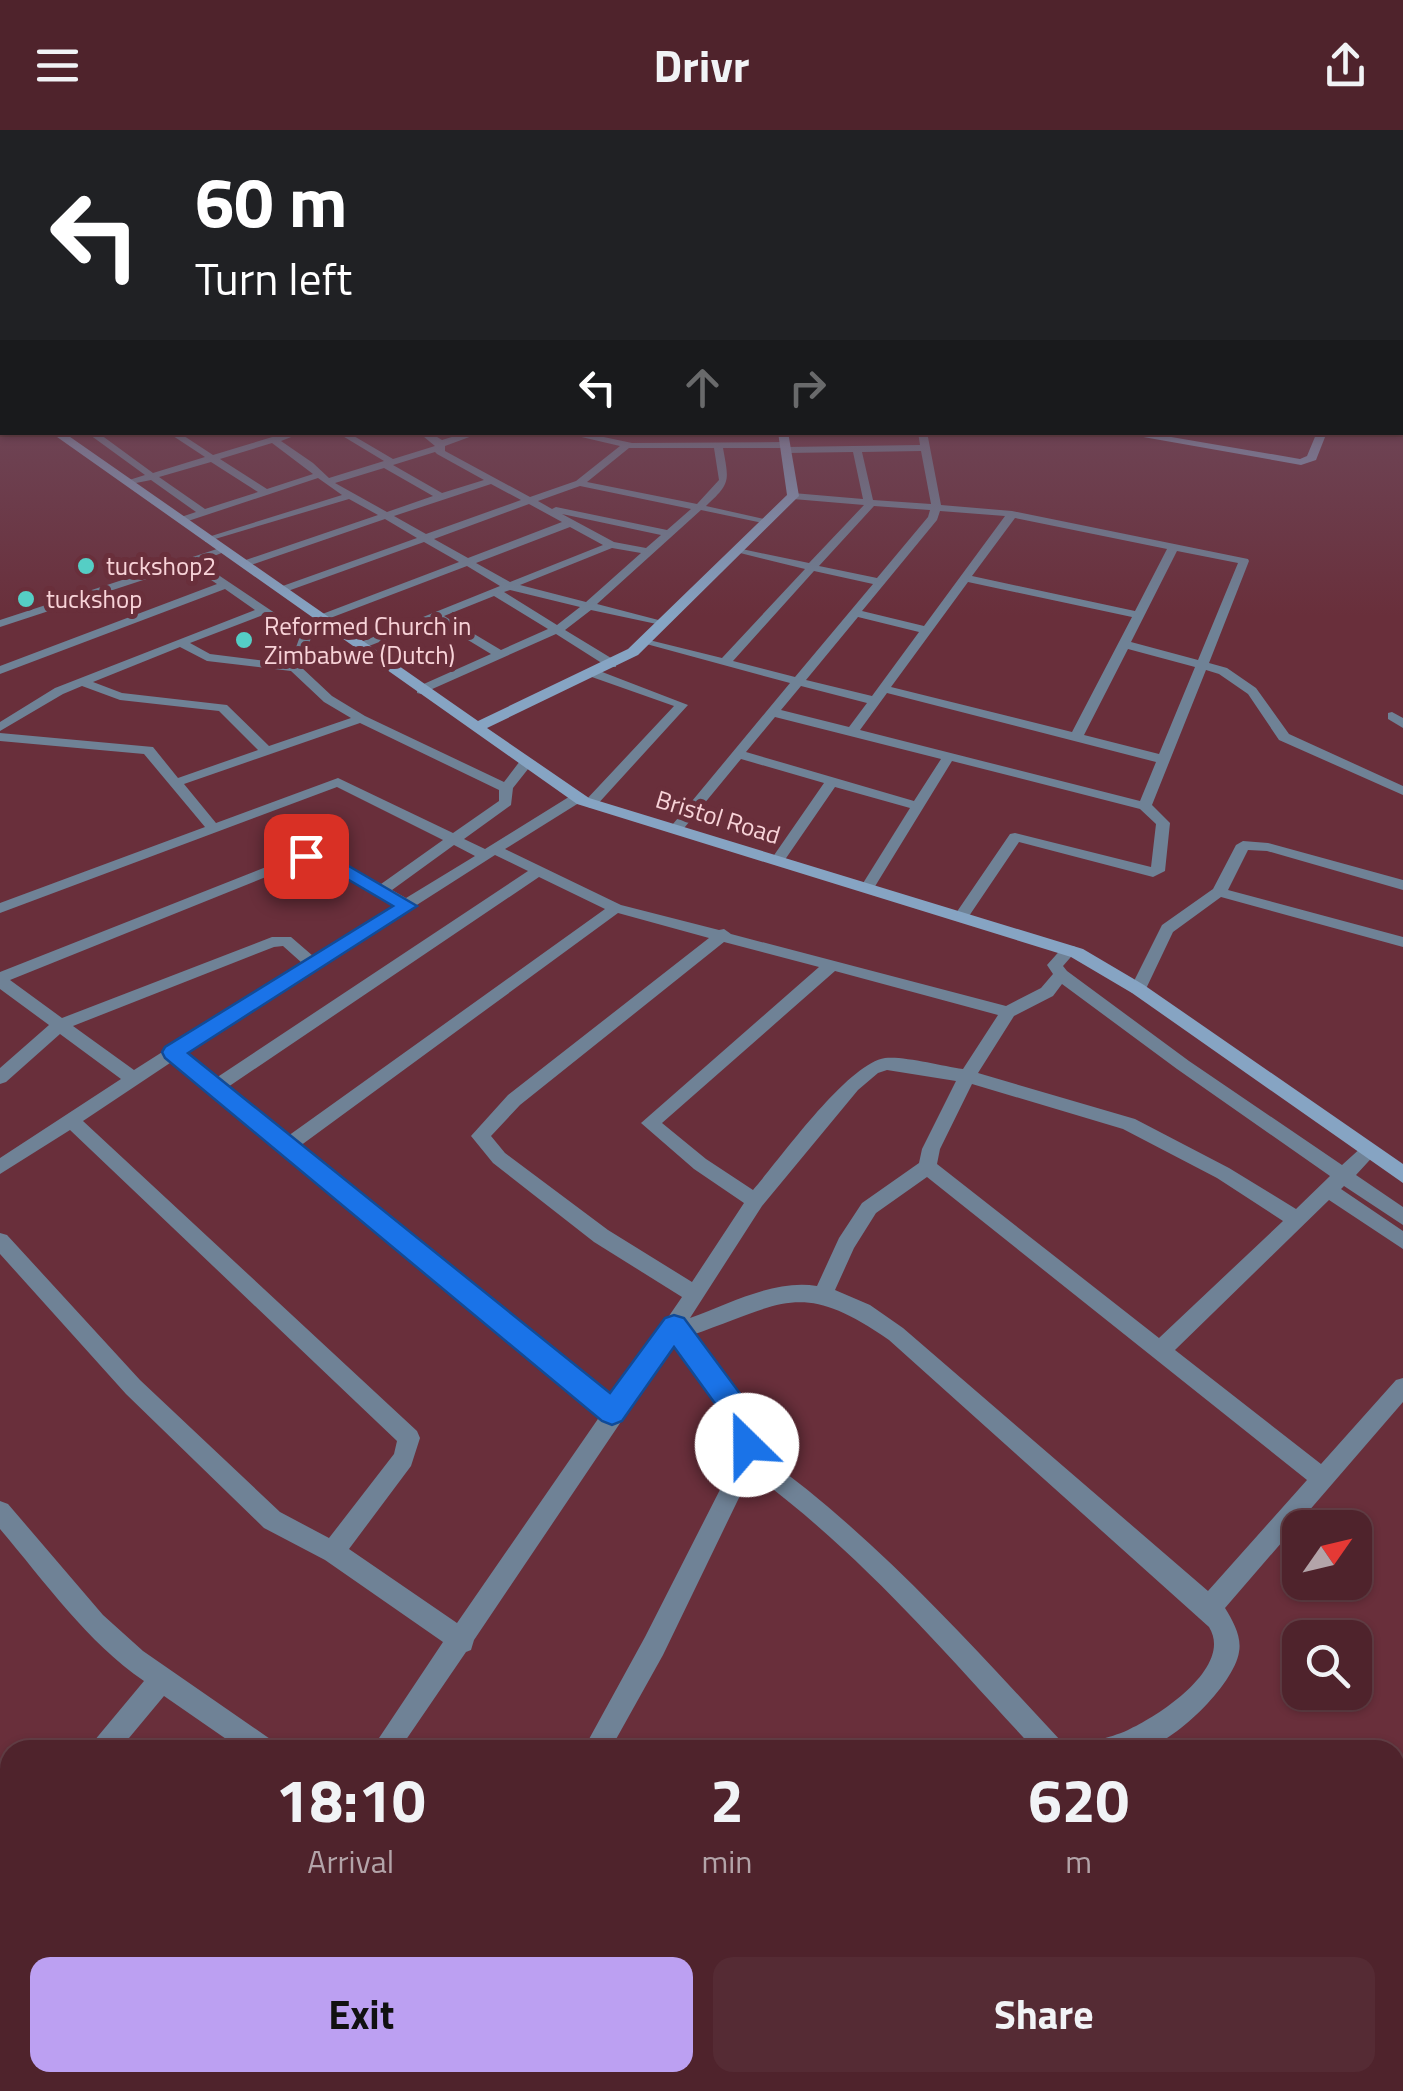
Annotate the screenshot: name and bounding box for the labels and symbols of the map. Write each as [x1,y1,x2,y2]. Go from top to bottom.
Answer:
place label: tuckshop2 [106,547,216,585]
marker: tuckshop2 [75,555,97,577]
place label: tuckshop [46,580,142,618]
marker: tuckshop [15,588,37,610]
place label: Reformed Church in Zimbabwe (Dutch) [264,607,471,674]
marker: Reformed Church in Zimbabwe (Dutch) [233,629,255,651]
street label: Bristol Road [651,780,785,854]
pin [264,814,349,899]
position arrow [695,1393,799,1497]
north arrow [1282,1510,1372,1600]

